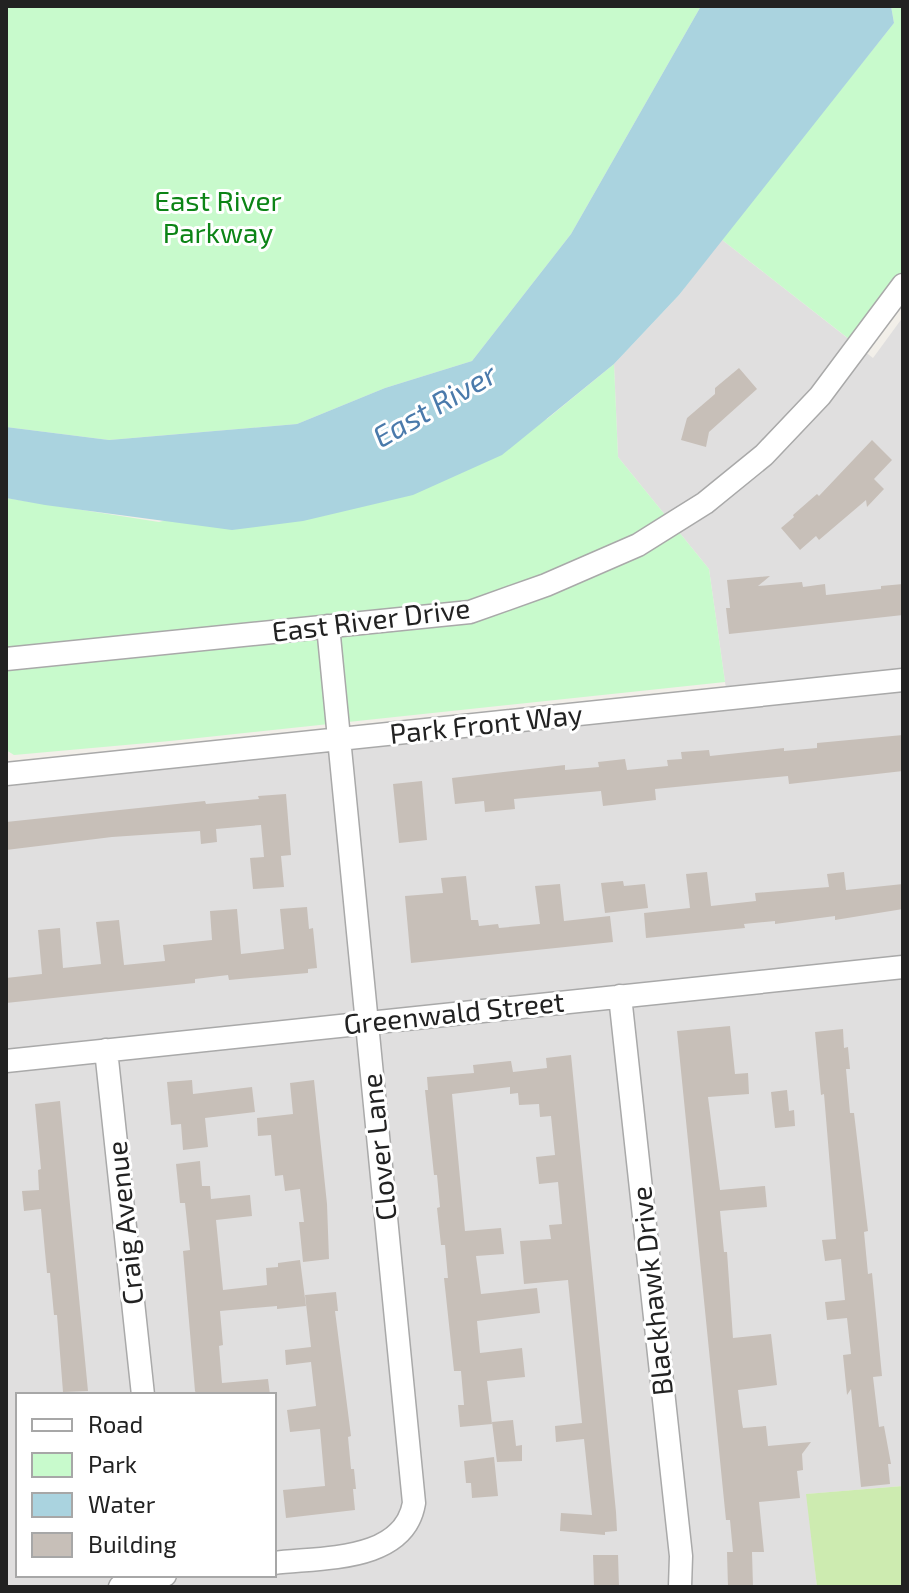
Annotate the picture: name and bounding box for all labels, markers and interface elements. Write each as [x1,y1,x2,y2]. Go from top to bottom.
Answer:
park label: East River Parkway [154,183,282,249]
water label: East River [366,354,503,454]
street label: East River Drive [270,590,472,648]
street label: Park Front Way [388,696,584,750]
street label: Greenwald Street [342,984,566,1040]
street label: Clover Lane [353,1072,403,1222]
street label: Craig Avenue [98,1140,150,1307]
street label: Blackhawk Drive [623,1185,679,1398]
legend [16,1393,276,1577]
text: Road [88,1409,143,1438]
text: Park [88,1449,137,1478]
text: Water [88,1489,156,1518]
text: Building [88,1529,177,1558]

